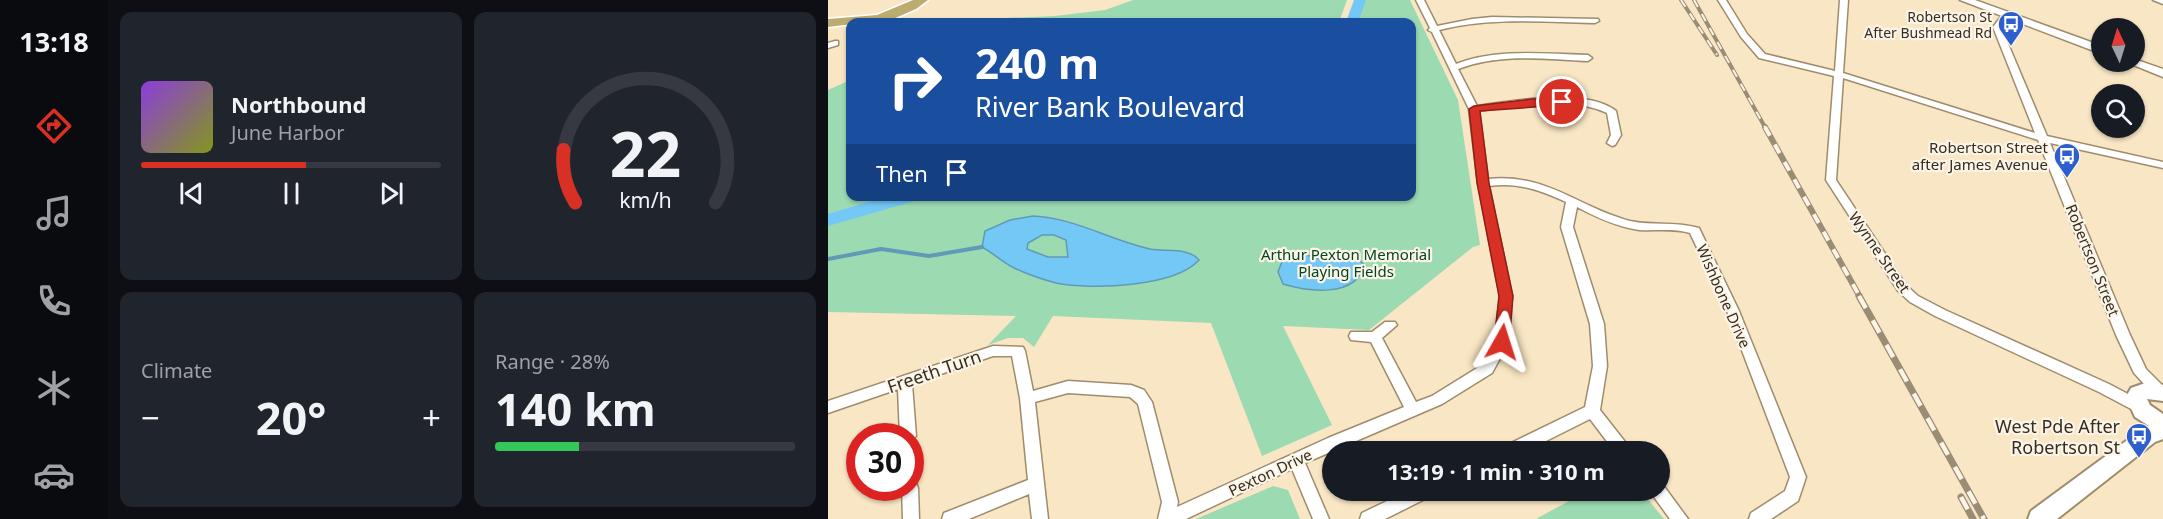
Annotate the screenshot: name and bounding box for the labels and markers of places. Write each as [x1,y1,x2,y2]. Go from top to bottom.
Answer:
place label: Robertson St After Bushmead Rd [1864,7,1992,42]
bus stop icon: Robertson St After Bushmead Rd [1996,9,2026,47]
pin [1536,76,1587,127]
place label: Robertson Street after James Avenue [1912,137,2049,174]
bus stop icon: Robertson Street after James Avenue [2052,141,2082,179]
place label: West Pde After Robertson St [1995,414,2121,459]
bus stop icon: West Pde After Robertson St [2124,421,2154,459]

